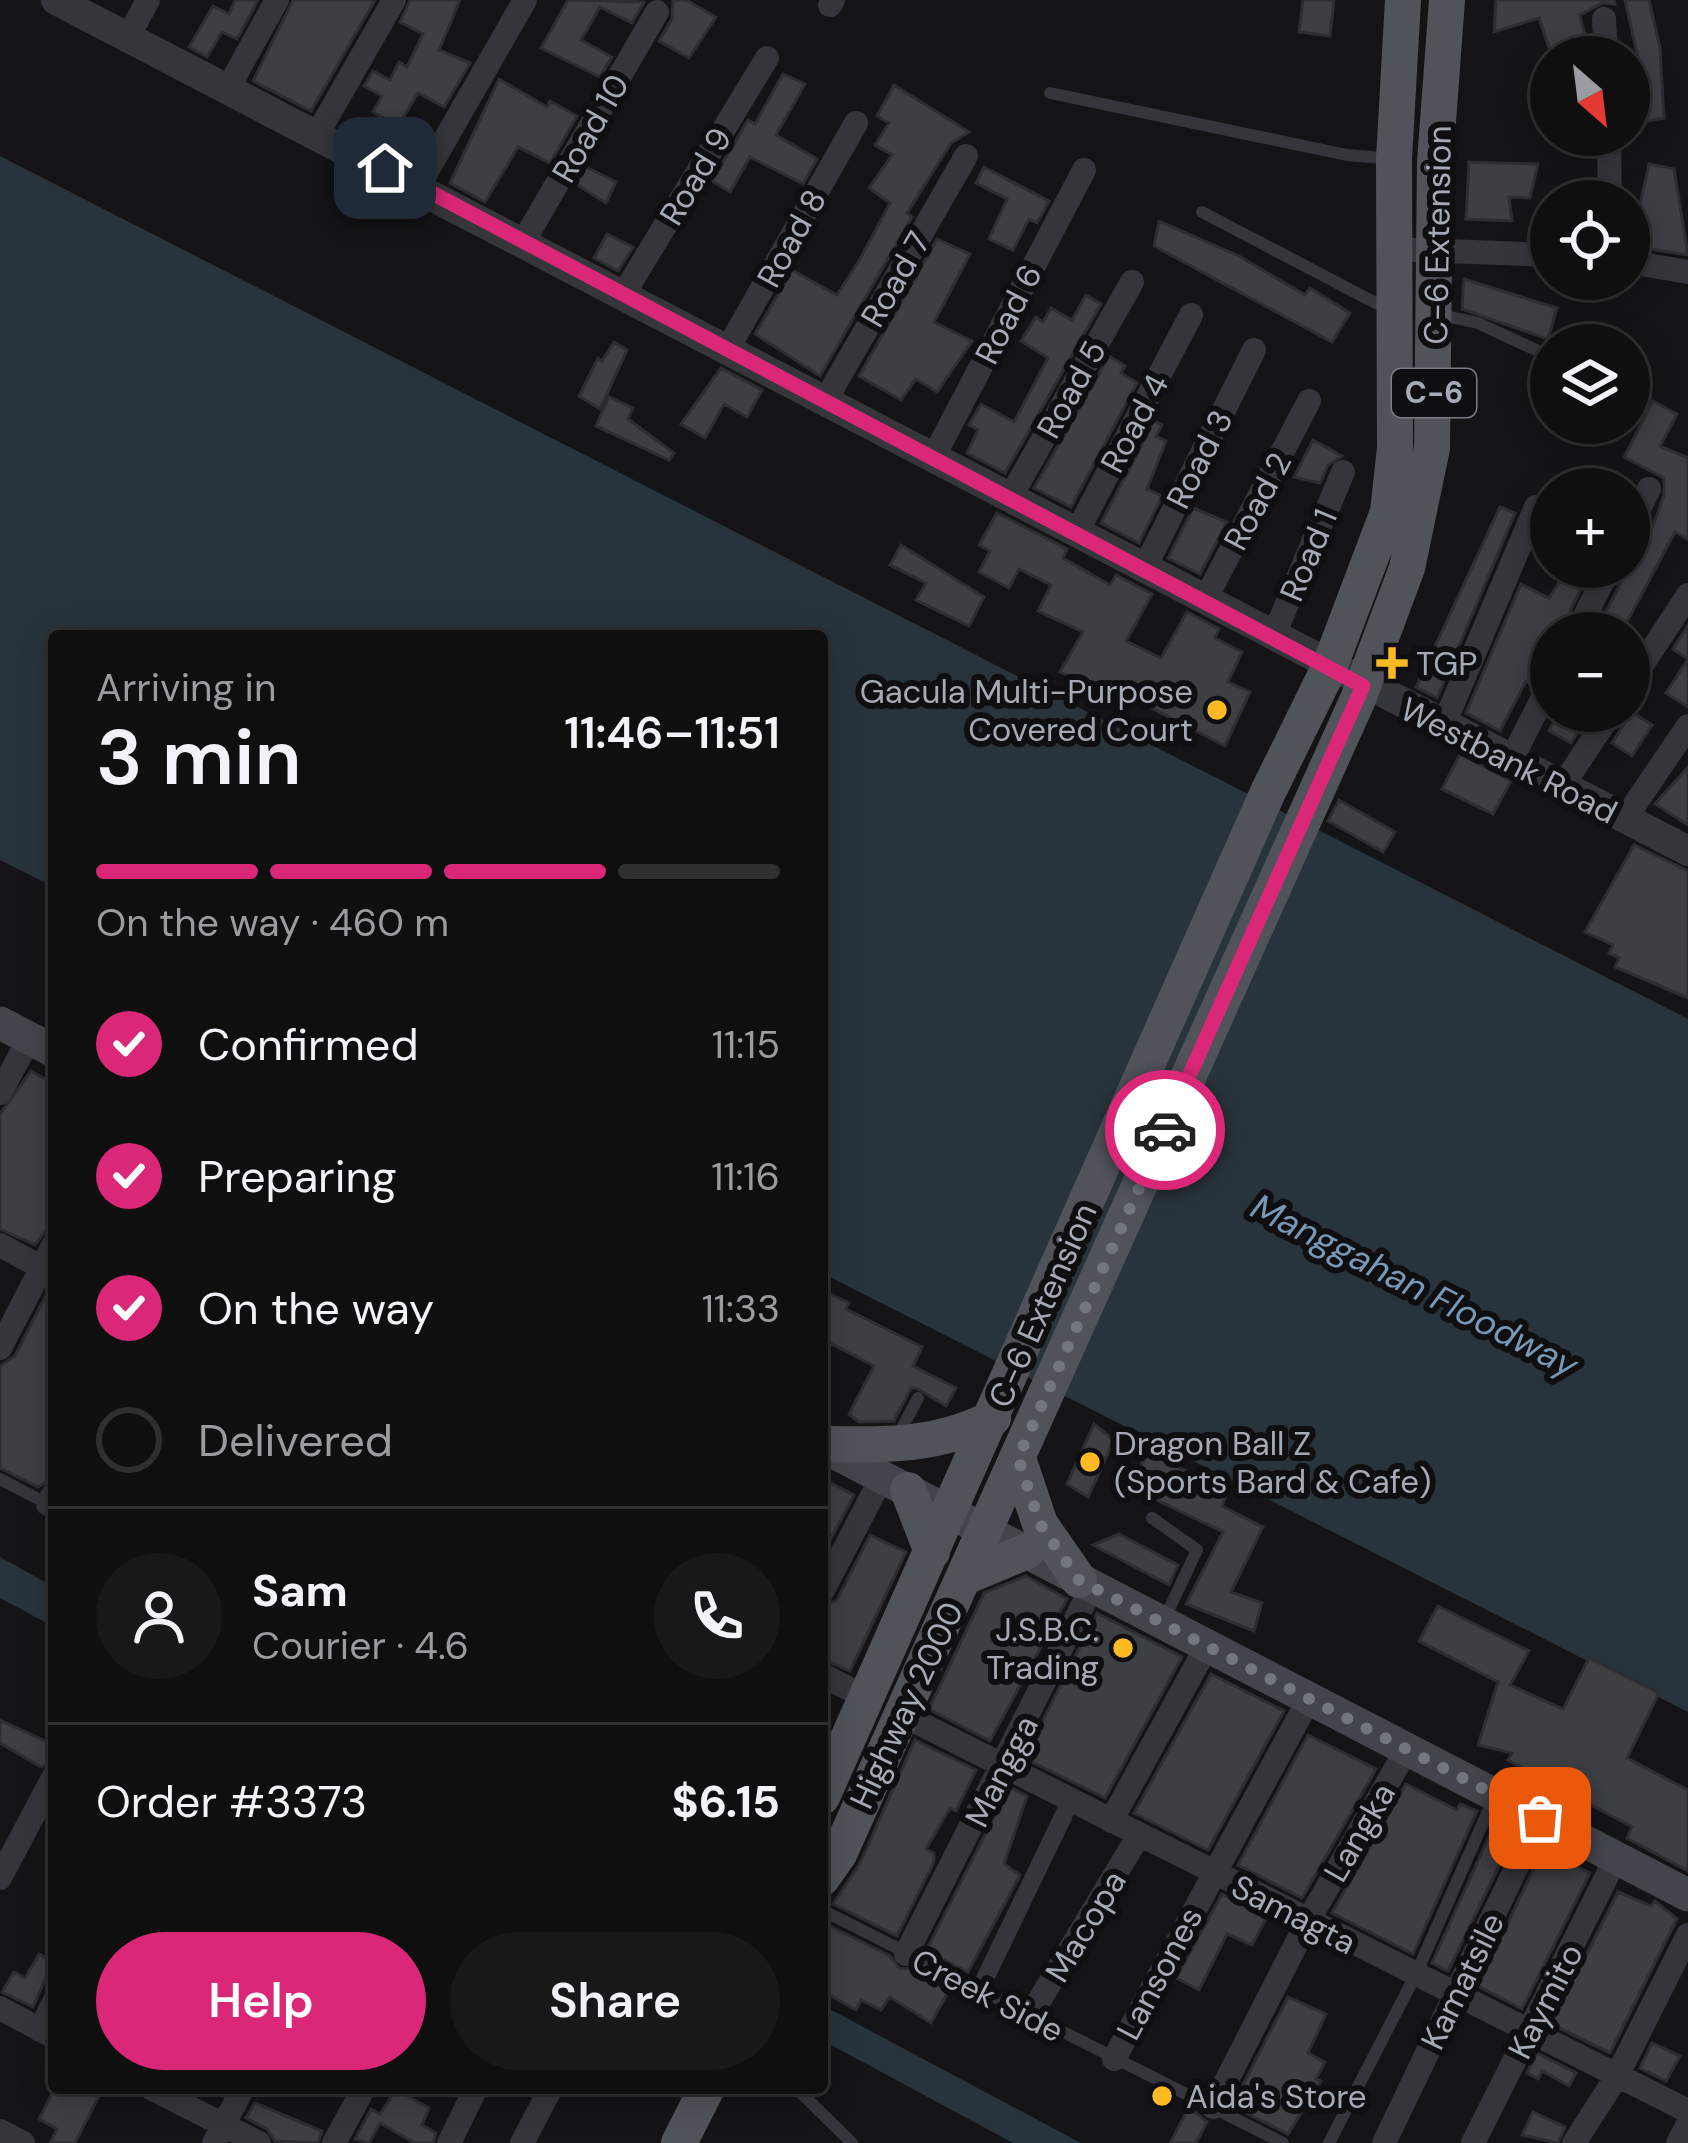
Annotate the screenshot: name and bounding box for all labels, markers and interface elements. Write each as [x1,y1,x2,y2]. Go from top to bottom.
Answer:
north arrow [1530,36,1650,156]
map controls [1530,36,1650,732]
street label: Road 10 [542,66,639,190]
pin [334,117,436,219]
street label: Road 9 [650,120,741,233]
street label: C-6 Extension [1414,125,1461,345]
icon: home [352,135,418,201]
button: locate [1530,180,1650,300]
street label: Road 8 [747,182,836,295]
street label: Road 7 [851,224,940,335]
street label: Road 6 [965,257,1052,371]
button: layers [1530,324,1650,444]
street label: Road 5 [1027,333,1116,446]
street label: Road 4 [1091,367,1178,480]
road number: C-6 [1392,369,1476,417]
street label: Road 3 [1156,403,1242,516]
street label: Road 2 [1214,445,1301,558]
button: + [1530,468,1650,588]
street label: Road 1 [1270,503,1347,608]
button: − [1530,612,1650,732]
place label: TGP [1416,642,1477,685]
marker: TGP [1379,650,1405,676]
text: Arriving in [96,662,276,713]
place label: Gacula Multi-Purpose Covered Court [860,670,1193,751]
street label: Westbank Road [1393,687,1624,834]
marker: Gacula Multi-Purpose Covered Court [1204,697,1230,723]
text: 11:46–11:51 [564,703,780,762]
text: 3 min [96,707,302,808]
text: On the way · 460 m [96,897,449,948]
icon: check [96,1011,162,1077]
text: Confirmed [198,1015,419,1074]
text: 11:15 [712,1019,780,1070]
courier [1105,1070,1225,1190]
icon: car [1132,1097,1198,1163]
icon: check [96,1143,162,1209]
text: Preparing [198,1147,397,1206]
text: 11:16 [711,1151,780,1202]
water label: Manggahan Floodway [1243,1183,1587,1389]
street label: C-6 Extension [978,1196,1107,1414]
icon: check [96,1275,162,1341]
text: On the way [198,1279,434,1338]
text: 11:33 [702,1283,780,1334]
text: Delivered [198,1411,393,1470]
place label: Dragon Ball Z (Sports Bard & Cafe) [1114,1422,1431,1503]
marker: Dragon Ball Z (Sports Bard & Cafe) [1077,1449,1103,1475]
button: person [96,1553,222,1679]
button: phone [654,1553,780,1679]
text: Sam [252,1561,348,1620]
street label: Highway 2000 [840,1595,973,1816]
place label: J.S.B.C. Trading [986,1608,1099,1689]
text: Courier · 4.6 [252,1620,469,1671]
marker: J.S.B.C. Trading [1110,1635,1136,1661]
street label: Mangga [955,1708,1048,1834]
pin [1489,1767,1591,1869]
text: Order #3373 [96,1772,367,1831]
text: $6.15 [672,1772,780,1831]
street label: Langka [1314,1775,1405,1889]
icon: bag [1507,1785,1573,1851]
street label: Macopa [1035,1863,1135,1990]
street label: Samagta [1224,1865,1363,1964]
street label: Lansones [1106,1899,1212,2047]
street label: Kamatsile [1411,1906,1514,2057]
button: Help [96,1932,426,2070]
button: Share [450,1932,780,2070]
street label: Kaymito [1498,1936,1593,2066]
street label: Creek Side [905,1939,1071,2052]
place label: Aida's Store [1186,2075,1367,2118]
marker: Aida's Store [1149,2083,1175,2109]

